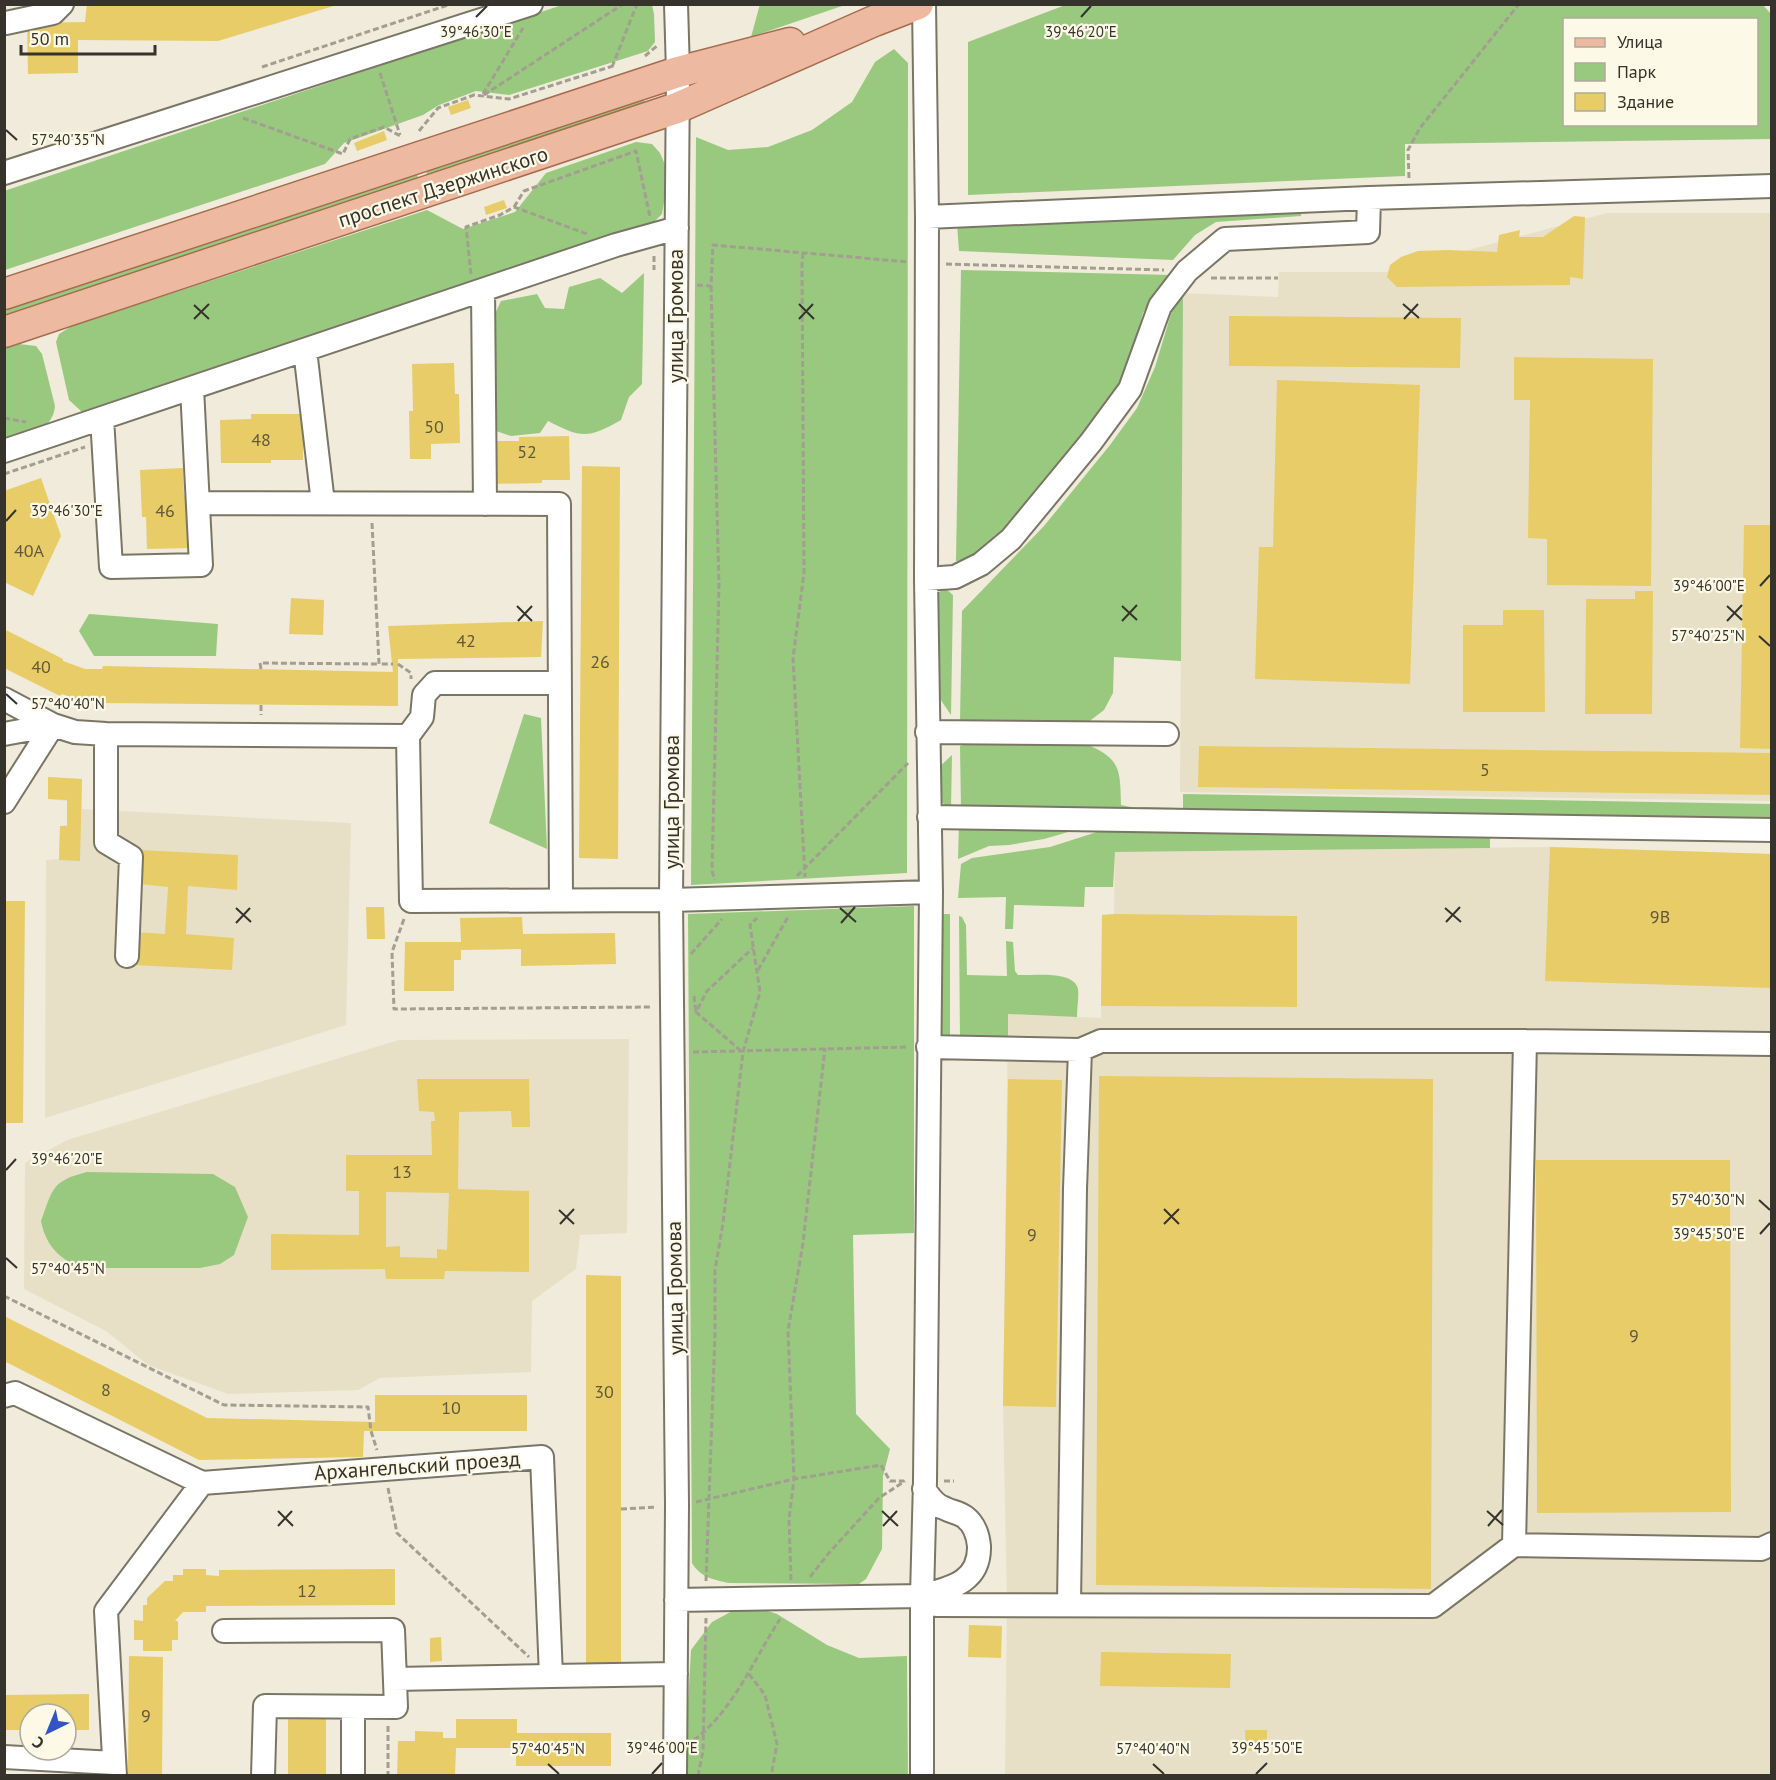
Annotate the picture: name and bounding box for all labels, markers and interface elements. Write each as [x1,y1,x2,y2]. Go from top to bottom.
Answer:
scale bar [21,18,154,56]
legend [1563,18,1758,126]
text: 39°46'30"E [440,22,512,41]
text: 39°46'20"E [1045,22,1117,41]
text: 50 m [30,27,69,50]
text: Улица [1617,30,1663,53]
text: Парк [1617,60,1657,83]
text: Здание [1617,90,1674,113]
text: 57°40'35"N [31,130,105,149]
street label: проспект Дзержинского [334,140,551,233]
street label: улица Громова [662,249,689,383]
house number: 50 [424,415,444,438]
house number: 48 [251,428,271,451]
house number: 52 [517,440,537,463]
house number: 46 [155,499,175,522]
text: 39°46'30"E [31,501,103,520]
house number: 40А [14,539,45,562]
text: 39°46'00"E [1673,576,1745,595]
text: 57°40'25"N [1671,626,1745,645]
house number: 42 [456,629,476,652]
house number: 26 [590,650,610,673]
house number: 40 [31,655,51,678]
text: 57°40'40"N [31,694,105,713]
street label: улица Громова [658,735,685,869]
house number: 5 [1480,758,1490,781]
house number: 9В [1650,905,1670,928]
text: 39°46'20"E [31,1149,103,1168]
house number: 13 [392,1160,412,1183]
text: 57°40'30"N [1671,1190,1745,1209]
street label: улица Громова [660,1221,689,1355]
house number: 9 [1027,1223,1037,1246]
text: 39°45'50"E [1673,1224,1745,1243]
text: 57°40'45"N [31,1259,105,1278]
house number: 9 [1629,1324,1639,1347]
house number: 8 [101,1378,111,1401]
house number: 30 [594,1380,614,1403]
house number: 10 [441,1396,461,1419]
street label: Архангельский проезд [313,1445,521,1486]
house number: 12 [297,1579,317,1602]
north arrow [18,1702,78,1762]
house number: 9 [141,1704,151,1727]
text: С [28,1733,48,1753]
text: 39°46'00"E [626,1738,698,1757]
text: 39°45'50"E [1231,1738,1303,1757]
text: 57°40'45"N [511,1739,585,1758]
text: 57°40'40"N [1116,1739,1190,1758]

